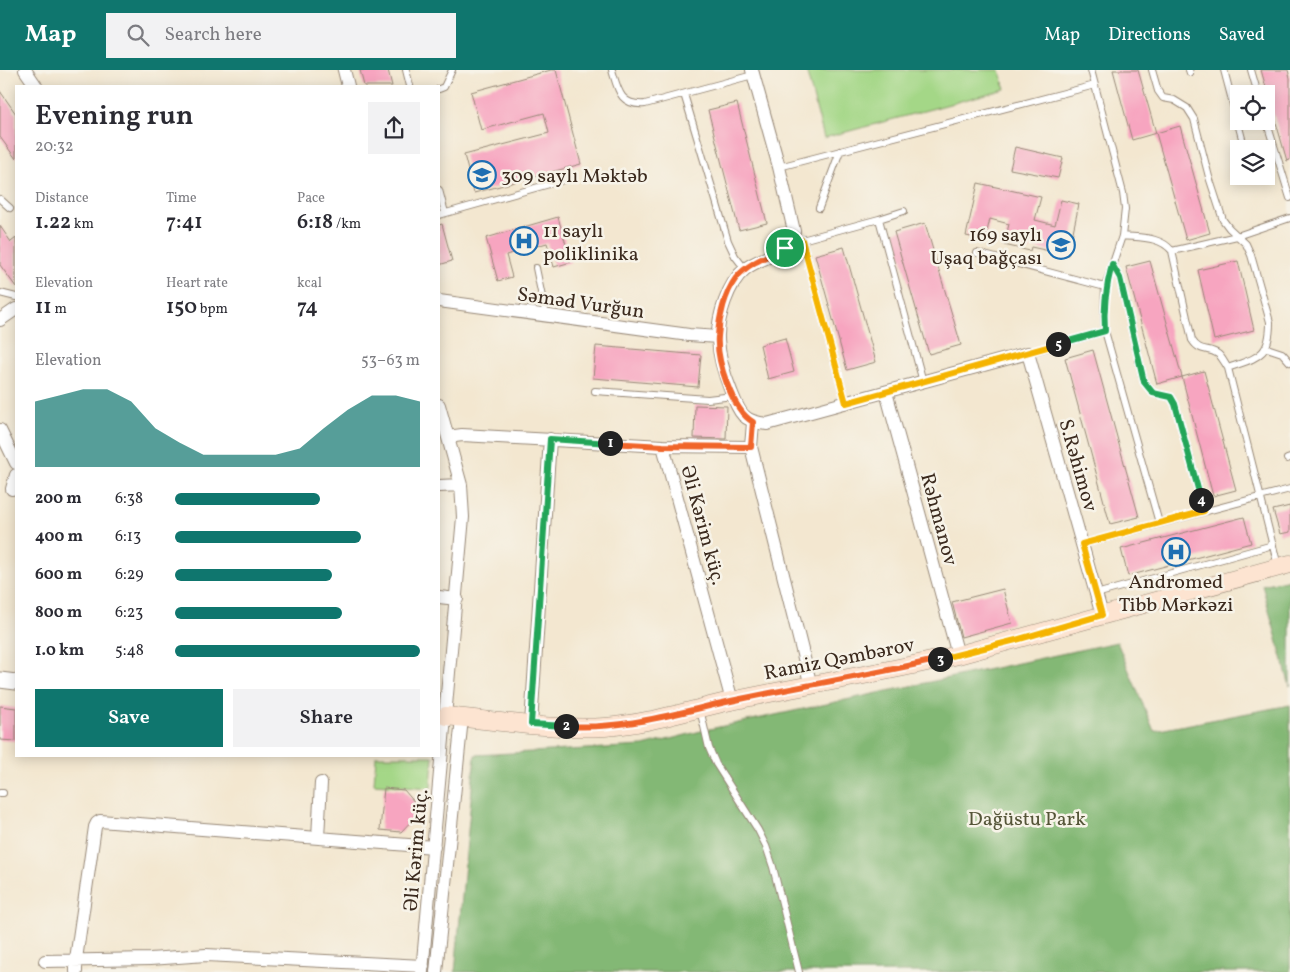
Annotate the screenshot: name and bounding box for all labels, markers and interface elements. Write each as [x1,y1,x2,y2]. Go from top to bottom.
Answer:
search box [106,13,456,58]
text: Map [25,18,76,52]
icon: search [124,21,152,49]
text: Search here [164,22,262,48]
text: Map [1044,23,1080,48]
text: Directions [1108,23,1191,48]
text: Saved [1219,23,1265,48]
map controls [1230,85,1275,185]
button: locate [1230,85,1275,130]
text: Evening run [35,97,194,136]
button: share [368,102,420,154]
text: 20:32 [35,136,74,158]
button: layers [1230,140,1275,185]
school or university icon: 309 saylı Məktəb [467,160,497,190]
place label: 309 saylı Məktəb [501,163,648,191]
text: Distance [35,189,89,208]
text: Time [166,189,197,208]
text: Pace [297,189,325,208]
text: 1.22 [35,208,71,237]
text: 7:41 [166,208,203,237]
text: 6:18 [297,208,333,237]
text: km [71,215,94,234]
text: /km [333,215,361,234]
place label: 11 saylı poliklinika [543,218,639,269]
place label: 169 saylı Uşaq bağçası [930,222,1042,273]
hospital icon: 11 saylı poliklinika [509,226,539,256]
pin [764,227,806,269]
school or university icon: 169 saylı Uşaq bağçası [1046,230,1076,260]
icon: arrive [771,234,799,262]
text: Elevation [35,274,93,293]
text: Heart rate [166,274,228,293]
text: kcal [297,274,322,293]
street label: Səməd Vurğun [515,281,646,327]
text: 11 [35,293,52,322]
text: 150 [166,293,197,322]
text: 74 [297,293,318,322]
text: m [52,300,67,319]
text: bpm [197,300,228,319]
pin: 5 [1046,332,1070,356]
text: 5 [1055,335,1062,354]
text: Elevation [35,350,102,372]
text: 53–63 m [361,350,420,372]
street label: S.Rəhimov [1051,416,1104,515]
pin: 1 [598,430,622,456]
text: 1 [608,434,613,453]
street label: Əli Kərim küç. [673,463,731,588]
street label: Rəhmanov [912,470,964,569]
text: 200 m [35,488,82,510]
text: 6:38 [115,488,143,510]
pin: 4 [1188,488,1214,512]
text: 4 [1197,491,1206,510]
text: 400 m [35,526,83,548]
text: 6:13 [115,526,141,548]
hospital icon: Andromed Tibb Mərkəzi [1161,537,1191,567]
text: 600 m [35,564,82,586]
text: 6:29 [115,564,144,586]
place label: Andromed Tibb Mərkəzi [1119,569,1233,620]
text: 800 m [35,602,82,624]
text: 6:23 [115,602,143,624]
street label: Ramiz Qəmbərov [762,632,918,688]
text: 1.0 km [35,640,84,662]
text: 5:48 [115,640,144,662]
pin: 3 [928,646,952,672]
text: 3 [937,650,944,669]
button: Save [35,689,223,747]
button: Share [233,689,420,747]
pin: 2 [554,714,578,738]
text: 2 [563,717,570,736]
street label: Əli Kərim küç. [398,788,436,913]
park label: Dağüstu Park [968,806,1086,834]

